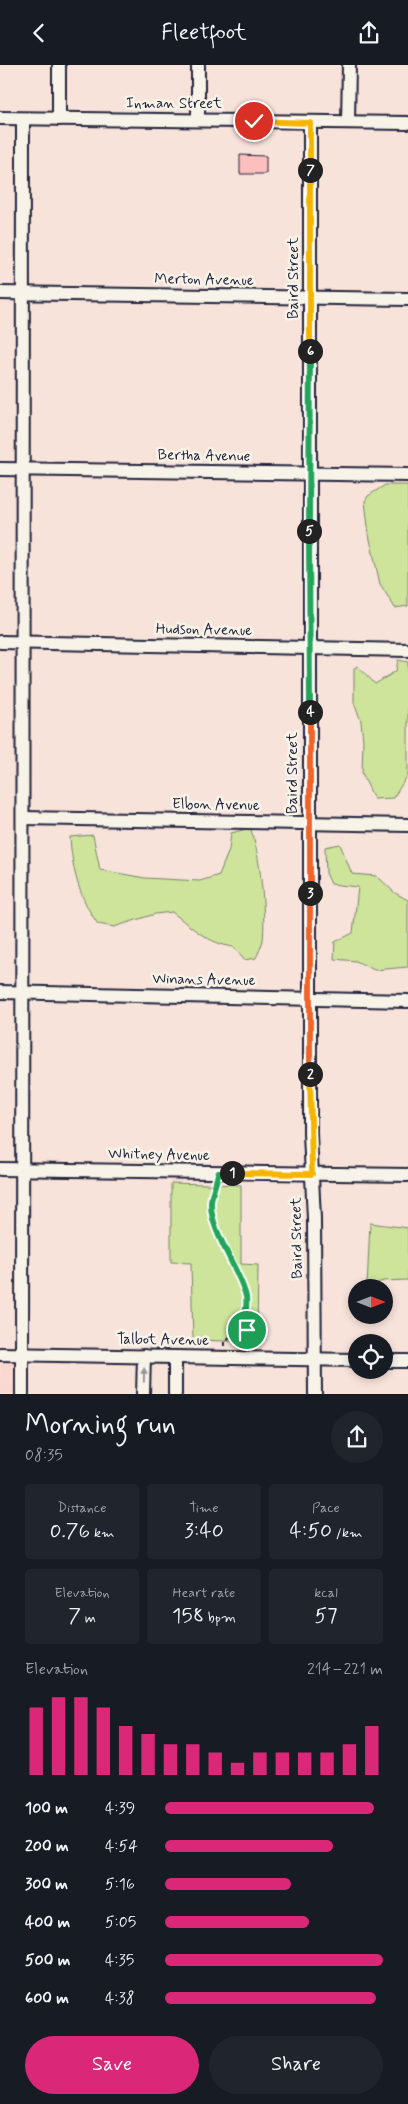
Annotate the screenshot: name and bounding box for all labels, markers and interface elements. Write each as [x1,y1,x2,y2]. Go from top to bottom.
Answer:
icon: back [25,19,53,47]
text: Fleetfoot [161,19,247,47]
icon: share [355,19,383,47]
street label: Inman Street [126,94,222,114]
pin [233,100,275,142]
icon: check [240,107,268,135]
pin: 7 [298,157,322,183]
text: 7 [306,161,315,179]
street label: Baird Street [284,237,304,319]
street label: Merton Avenue [154,269,254,291]
pin: 6 [298,339,322,363]
text: 6 [307,342,314,360]
street label: Bertha Avenue [158,445,251,467]
pin: 5 [296,519,322,543]
text: 5 [305,522,314,540]
street label: Hudson Avenue [156,619,252,641]
pin: 4 [298,699,322,725]
text: 4 [306,703,315,721]
street label: Baird Street [283,732,303,814]
street label: Elbon Avenue [172,794,260,816]
pin: 3 [298,881,322,905]
text: 3 [307,884,314,902]
street label: Winans Avenue [152,969,256,991]
pin: 2 [298,1061,322,1087]
text: 2 [307,1065,314,1083]
street label: Whitney Avenue [108,1144,210,1166]
pin: 1 [220,1161,244,1185]
text: 1 [229,1164,236,1182]
street label: Baird Street [286,1197,308,1279]
north arrow [348,1279,392,1324]
map controls [348,1279,393,1379]
pin [226,1309,268,1351]
icon: arrive [233,1316,261,1344]
street label: Talbot Avenue [117,1329,209,1351]
button: locate [348,1334,393,1379]
one-way arrow [140,1367,148,1383]
text: Morning run [25,1407,176,1444]
button: share [331,1411,383,1463]
text: 08:35 [25,1445,63,1466]
text: Distance [57,1499,107,1517]
text: Time [189,1499,219,1517]
text: Pace [312,1499,340,1517]
text: 0.76 [50,1517,90,1545]
text: 3:40 [184,1517,224,1545]
text: 4:50 [290,1517,332,1545]
text: km [90,1524,114,1542]
text: /km [332,1524,362,1542]
text: Elevation [54,1584,110,1602]
text: Heart rate [173,1584,235,1602]
text: kcal [314,1584,338,1602]
text: 7 [68,1602,81,1630]
text: 158 [172,1602,204,1630]
text: 57 [314,1602,338,1630]
text: m [81,1609,96,1627]
text: bpm [204,1609,236,1627]
text: Elevation [25,1659,88,1680]
text: 214–221 m [307,1659,383,1680]
text: 100 m [25,1798,68,1819]
text: 4:39 [105,1798,135,1819]
text: 200 m [25,1836,69,1857]
text: 4:54 [105,1836,138,1857]
text: 300 m [25,1874,68,1895]
text: 5:16 [105,1874,135,1895]
text: 400 m [25,1912,70,1933]
text: 5:05 [105,1912,136,1933]
text: 500 m [25,1950,70,1971]
text: 4:35 [105,1950,134,1971]
text: 600 m [25,1988,69,2009]
text: 4:38 [105,1988,135,2009]
button: Save [25,2036,199,2094]
button: Share [209,2036,383,2094]

